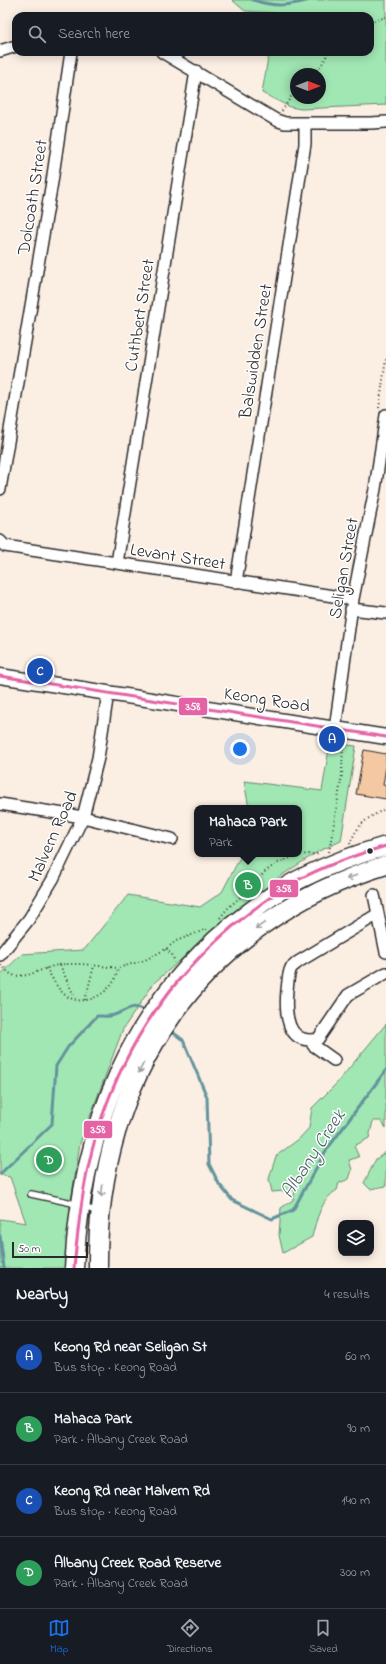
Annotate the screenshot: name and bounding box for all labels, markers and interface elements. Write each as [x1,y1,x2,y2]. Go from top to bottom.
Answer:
search box [12,12,374,56]
icon: search [26,23,48,45]
text: Search here [58,23,130,45]
north arrow [290,68,326,104]
street label: Dolcoath Street [12,138,56,258]
street label: Cuthbert Street [119,257,163,374]
street label: Balswidden Street [233,282,280,422]
street label: Seligan Street [323,516,368,621]
street label: Levant Street [128,538,227,578]
pin: C [27,656,53,686]
street label: Keong Road [222,681,312,722]
line badge: 358 [178,697,208,716]
text: 358 [185,699,201,715]
pin: A [319,724,345,754]
your location [230,739,250,759]
street label: Malvern Road [22,787,85,887]
popup [194,805,302,857]
text: Mahaca Park [209,811,287,833]
text: Park [209,833,232,852]
unlabelled marker [365,846,375,856]
pin: B [235,870,261,900]
one-way arrow [346,874,358,881]
line badge: 358 [269,879,299,898]
text: 358 [276,881,292,897]
one-way arrow [255,922,266,930]
one-way arrow [137,1061,144,1073]
water label: Albany Creek [275,1104,353,1204]
line badge: 358 [83,1120,113,1139]
text: 358 [90,1122,106,1138]
pin: D [36,1145,62,1175]
one-way arrow [98,1184,106,1197]
map controls [338,1220,374,1256]
button: layers [338,1220,374,1256]
scale bar [12,1240,88,1259]
text: 50 m [18,1241,40,1257]
text: Nearby [16,1282,68,1307]
text: 4 results [324,1285,370,1304]
text: Keong Rd near Seligan St [54,1336,207,1358]
text: A [25,1347,33,1366]
text: 60 m [345,1347,370,1366]
text: Bus stop · Keong Road [54,1358,177,1377]
text: Mahaca Park [54,1408,132,1430]
text: B [25,1419,33,1438]
text: 90 m [347,1419,370,1438]
text: Park · Albany Creek Road [54,1430,188,1449]
text: Keong Rd near Malvern Rd [54,1480,210,1502]
text: C [25,1491,33,1510]
text: 140 m [342,1491,370,1510]
text: Bus stop · Keong Road [54,1502,177,1521]
text: Albany Creek Road Reserve [54,1552,221,1574]
text: D [24,1563,34,1582]
text: 300 m [340,1563,370,1582]
text: Park · Albany Creek Road [54,1574,188,1593]
tab: Map [48,1617,70,1657]
tab: Directions [167,1617,213,1657]
tab: Saved [309,1617,338,1657]

